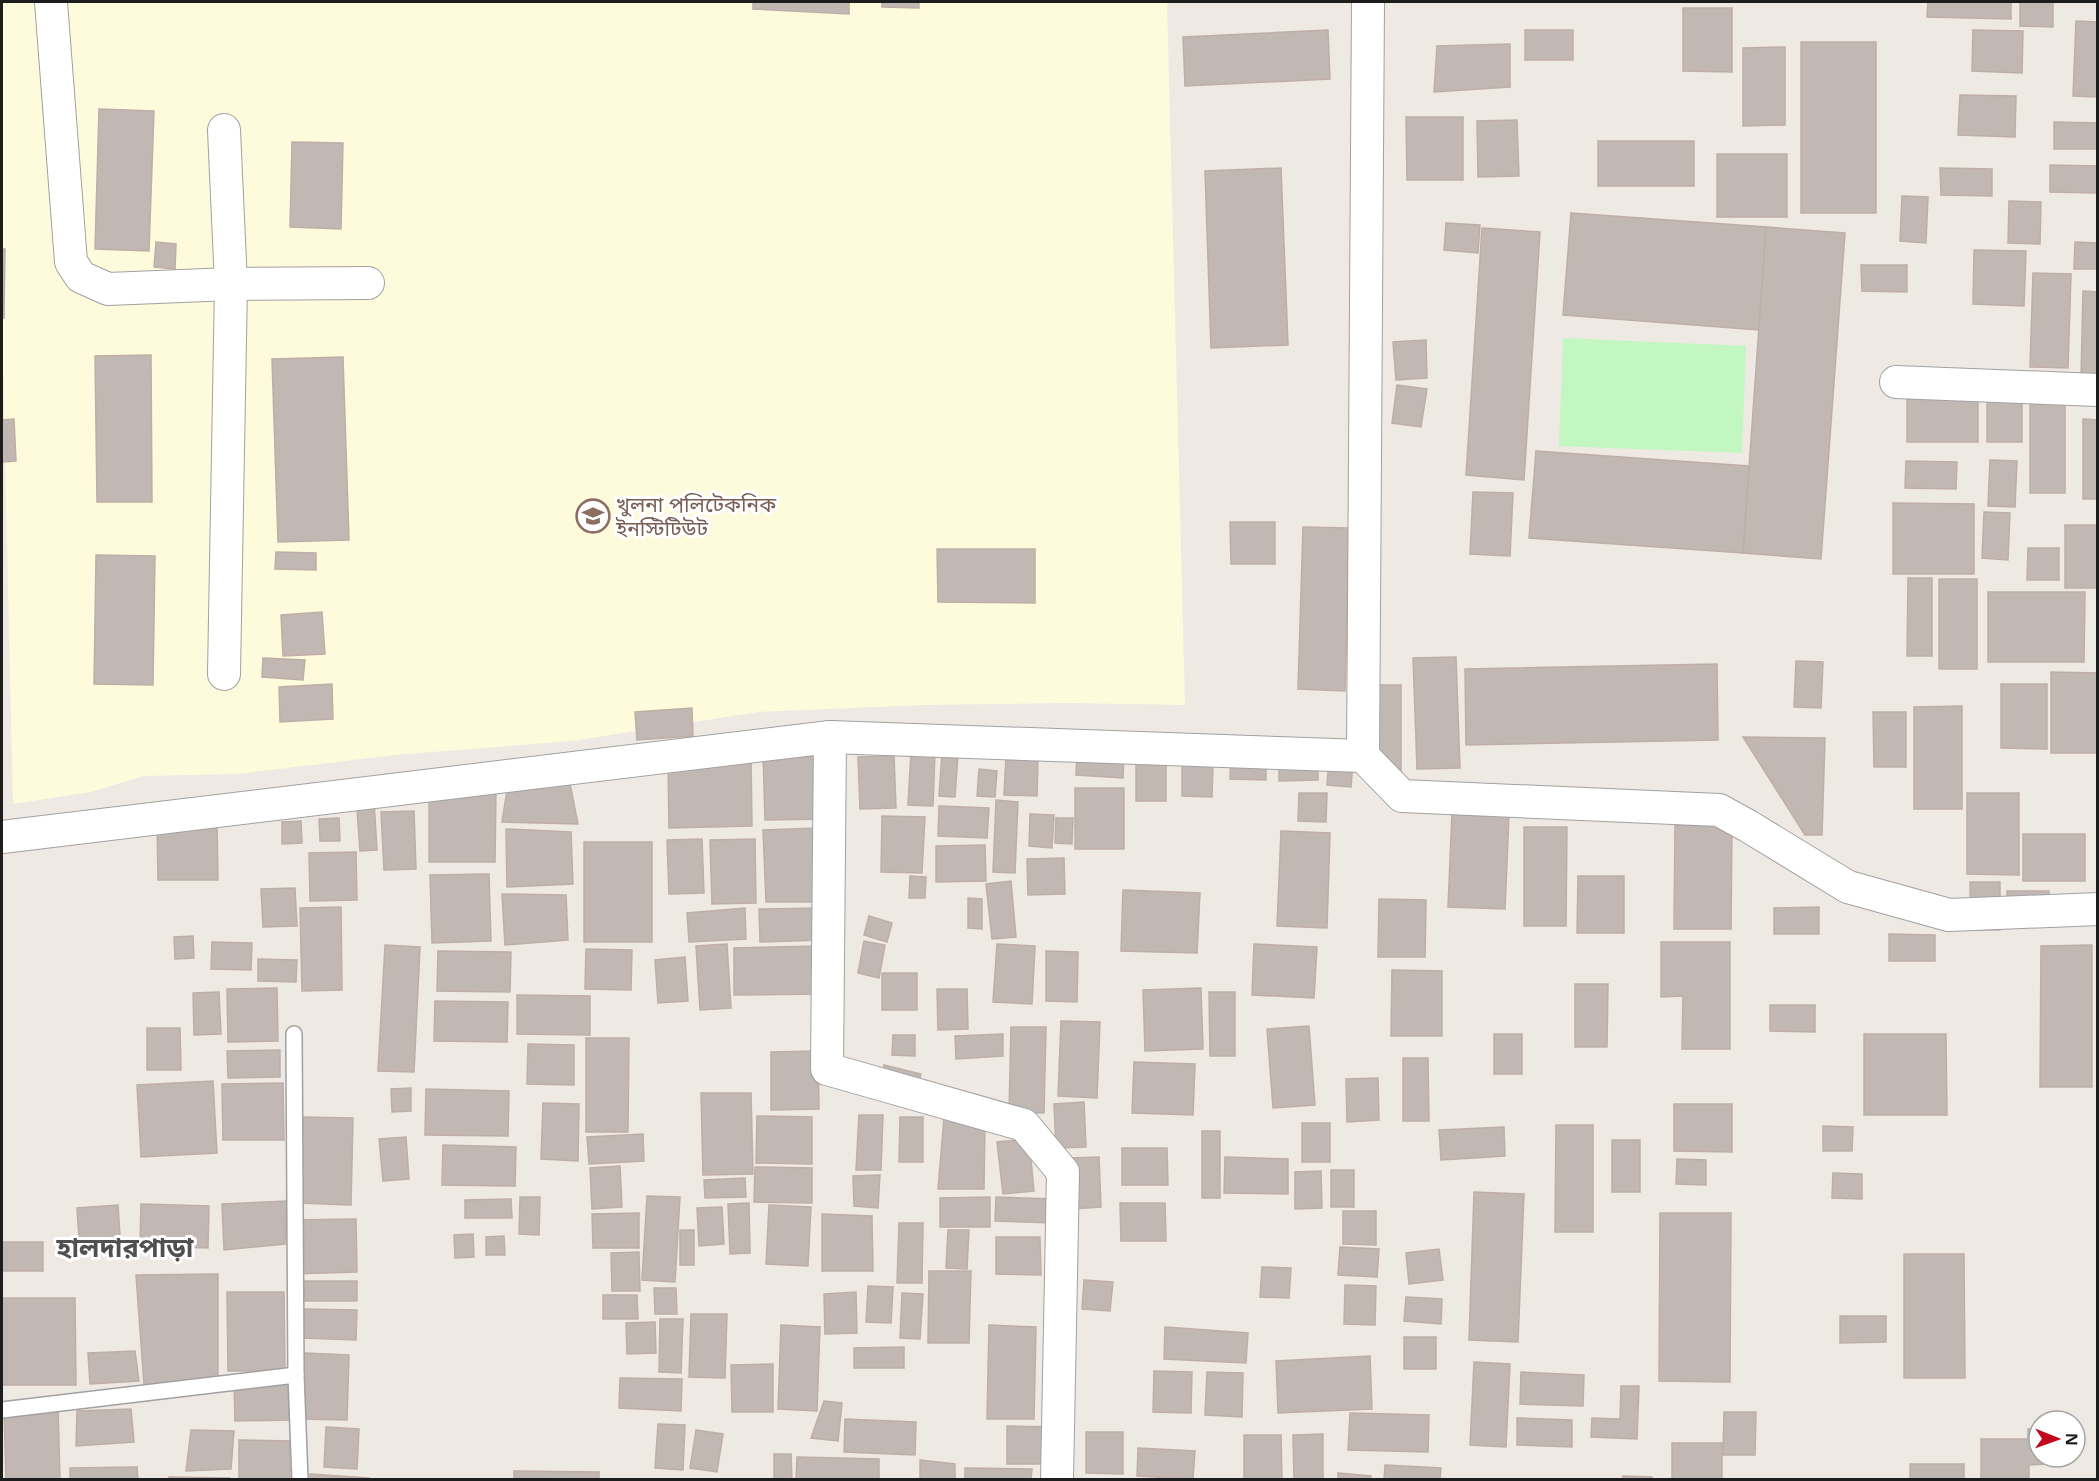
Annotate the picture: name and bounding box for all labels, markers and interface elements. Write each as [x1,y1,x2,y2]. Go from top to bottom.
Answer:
place label: খুলনা পলিটেকনিক ইনস্টিটিউট [615,490,777,542]
school or university icon: খুলনা পলিটেকনিক ইনস্টিটিউট [575,498,611,534]
district label: হালদারপাড়া [56,1228,194,1265]
north arrow [2027,1409,2087,1469]
text: N [2061,1433,2083,1446]

